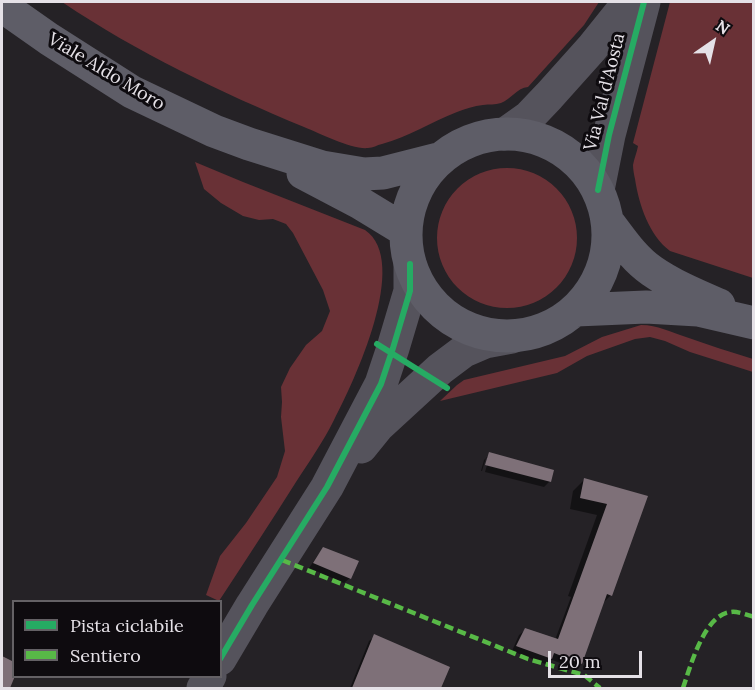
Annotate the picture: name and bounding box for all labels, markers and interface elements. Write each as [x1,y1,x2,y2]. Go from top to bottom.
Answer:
north arrow [683,12,743,72]
text: N [712,15,734,39]
street label: Viale Aldo Moro [44,29,168,115]
street label: Via Val d'Aosta [580,31,630,153]
legend [12,600,222,678]
text: Pista ciclabile [70,614,184,637]
scale bar [551,639,646,677]
text: Sentiero [70,644,141,667]
text: 20 m [559,650,601,673]

